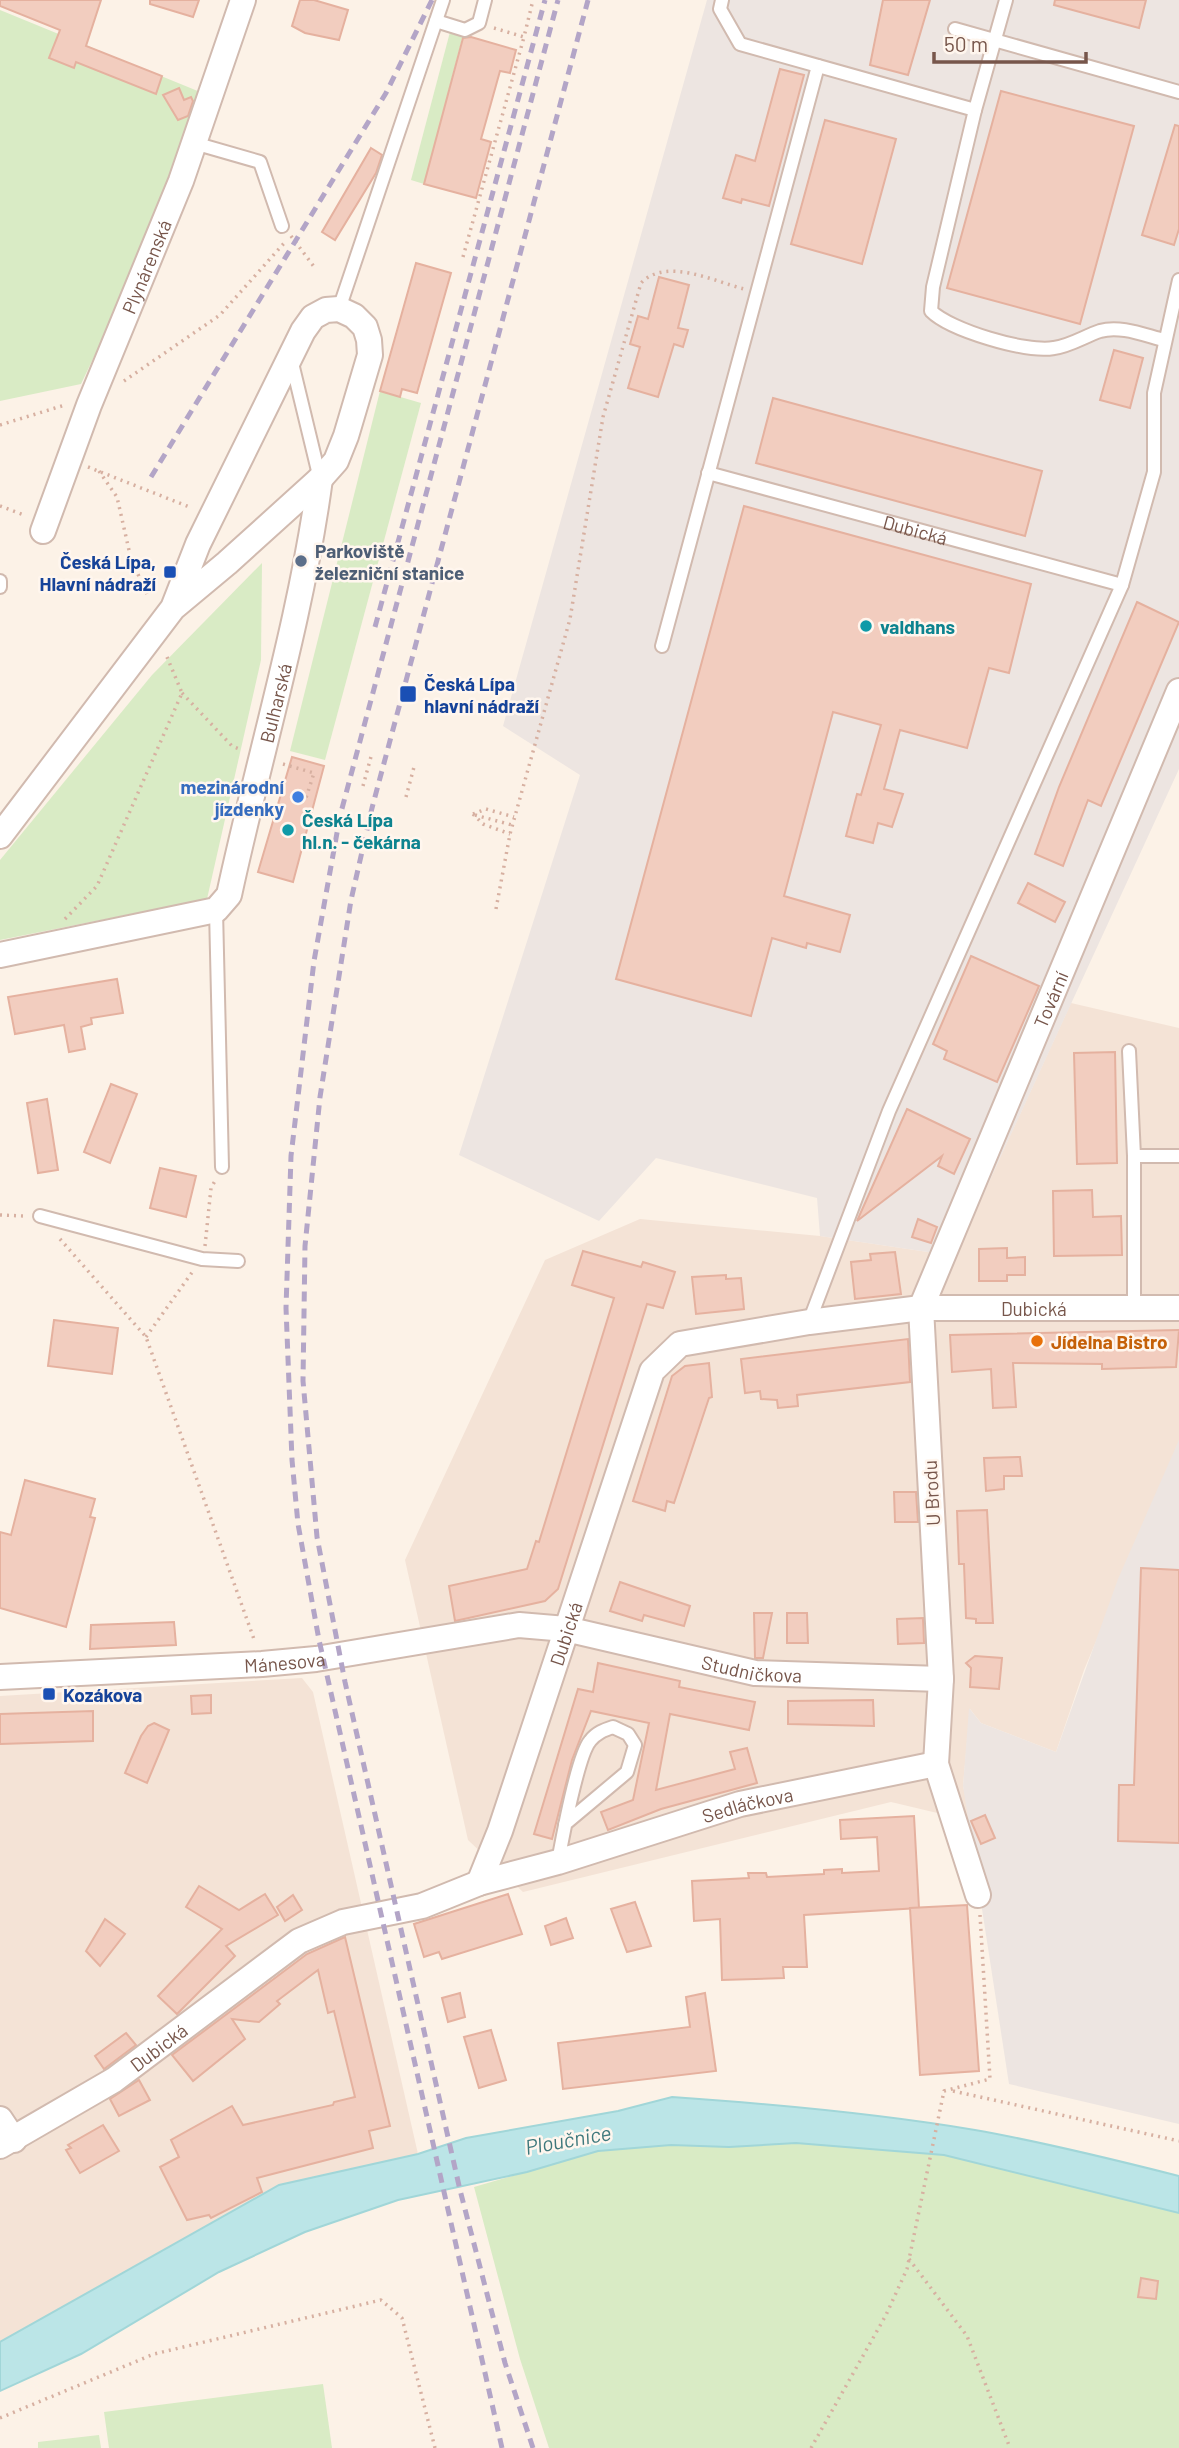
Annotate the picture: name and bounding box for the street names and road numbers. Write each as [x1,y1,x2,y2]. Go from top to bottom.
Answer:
street label: Plynárenská [116,216,176,317]
street label: Dubická [881,509,950,549]
street label: Bulharská [254,661,296,745]
street label: Tovární [1028,967,1072,1031]
street label: Dubická [1001,1297,1067,1320]
street label: U Brodu [918,1460,944,1526]
street label: Dubická [544,1599,586,1668]
street label: Mánesova [244,1646,327,1676]
street label: Studničkova [700,1649,802,1686]
street label: Sedláčkova [699,1782,795,1827]
street label: Dubická [125,2018,191,2076]

